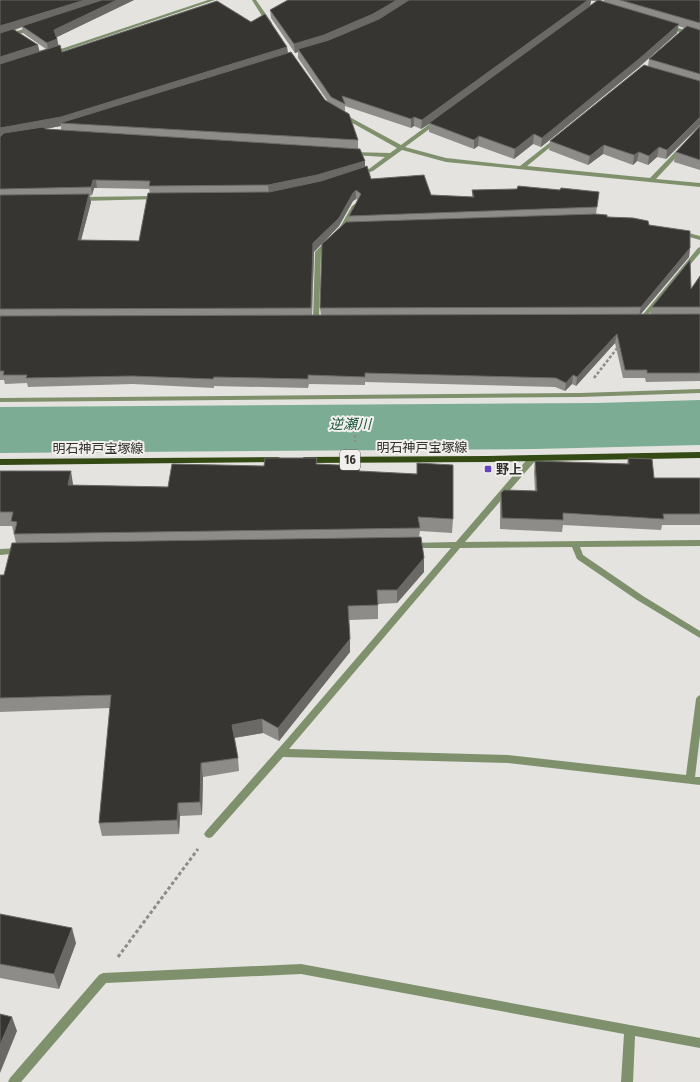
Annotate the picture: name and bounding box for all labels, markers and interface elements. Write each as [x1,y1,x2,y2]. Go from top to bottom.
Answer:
water label: 逆瀬川 [329,416,373,433]
street label: 明石神戸宝塚線 [376,440,468,455]
street label: 明石神戸宝塚線 [52,441,144,456]
road number: 16 [340,450,360,470]
place label: 野上 [496,462,522,477]
marker: 野上 [483,464,493,474]

